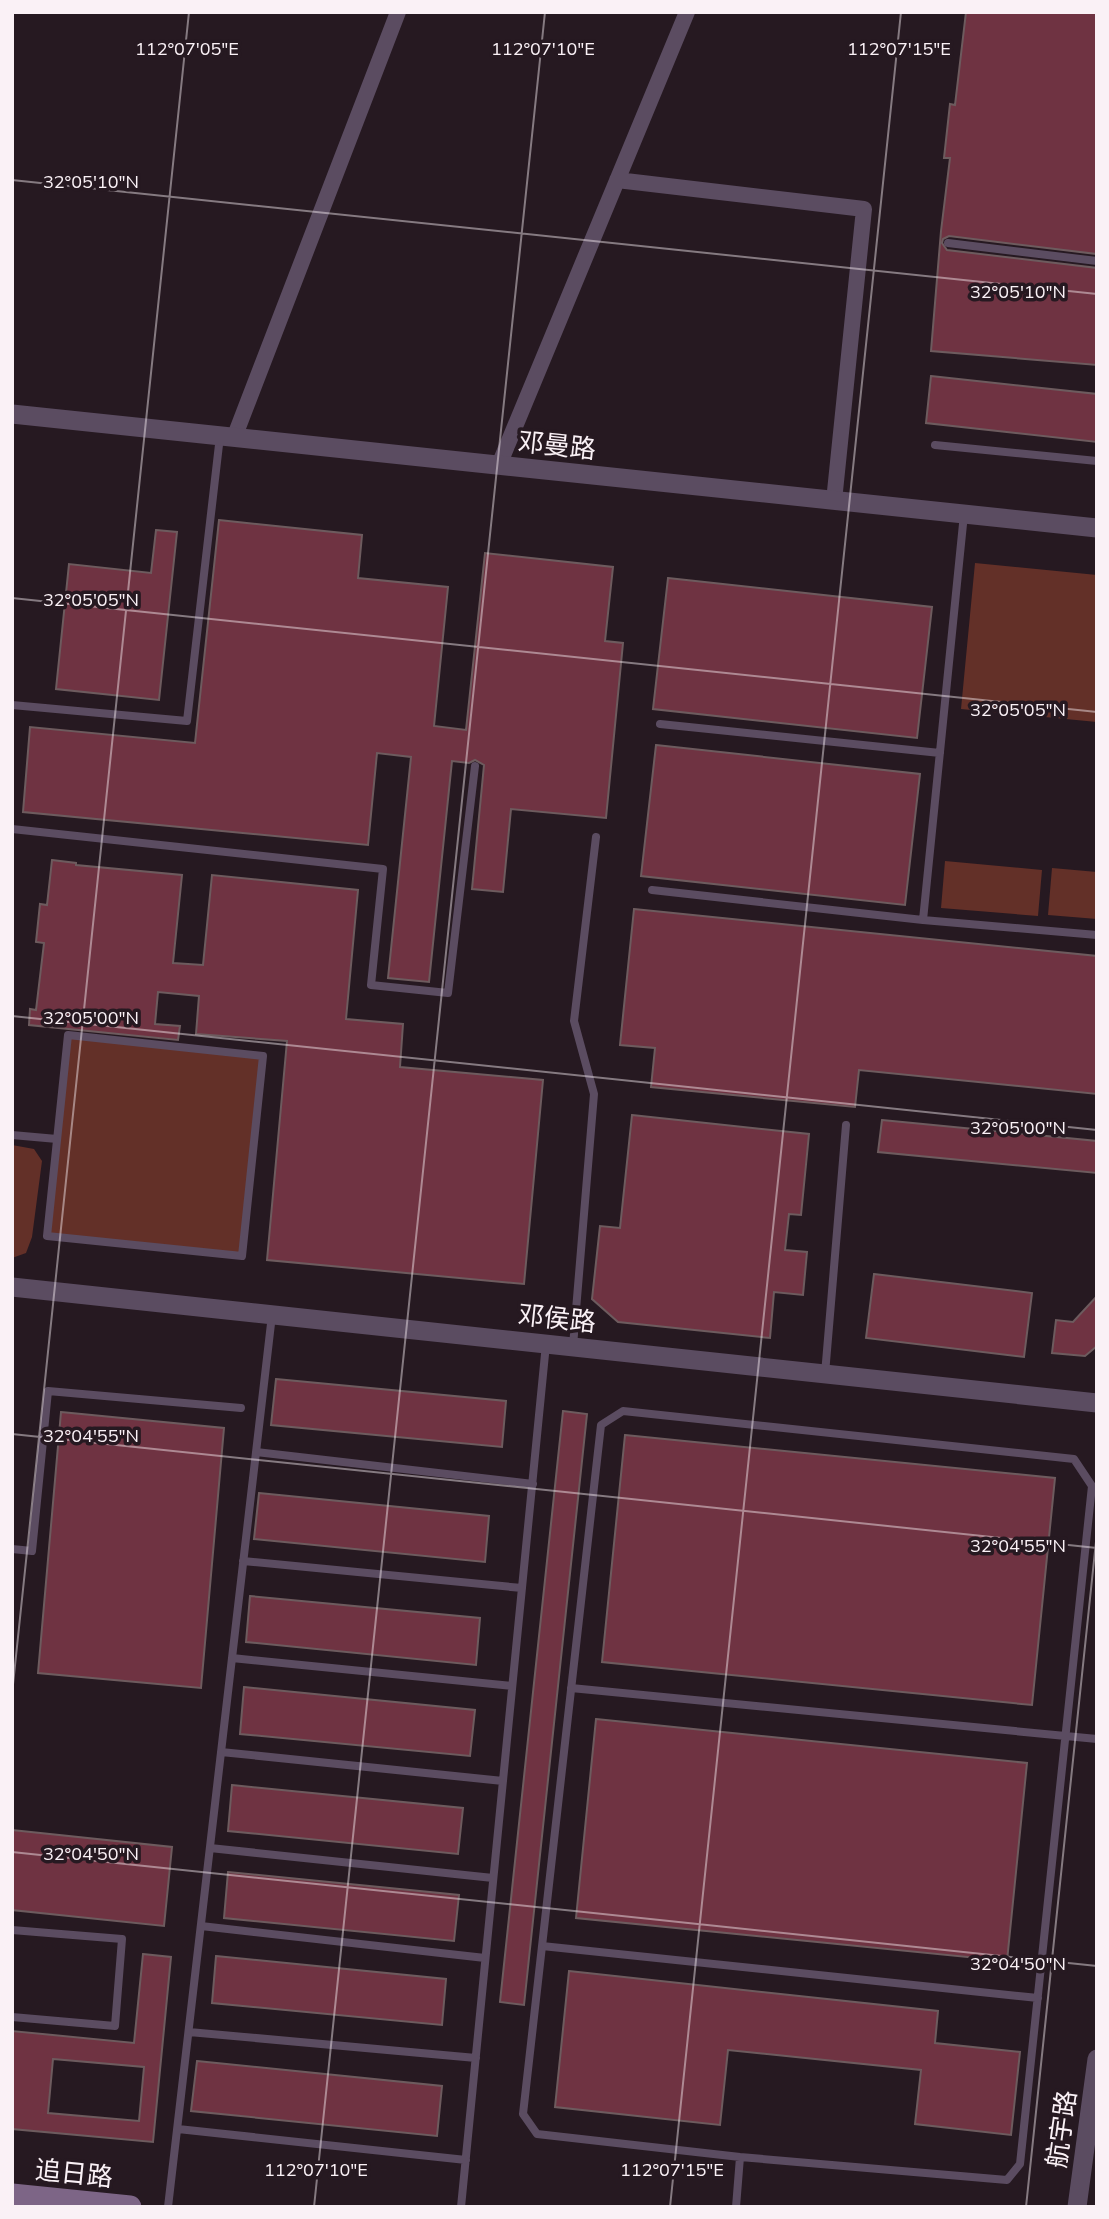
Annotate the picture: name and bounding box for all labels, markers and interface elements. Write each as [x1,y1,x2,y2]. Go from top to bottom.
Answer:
text: 112°07'05"E [135,37,239,60]
text: 112°07'10"E [491,37,595,60]
text: 112°07'15"E [847,37,951,60]
text: 32°05'10"N [43,170,139,193]
text: 32°05'10"N [970,280,1066,303]
street label: 邓曼路 [516,425,598,465]
text: 32°05'05"N [43,588,139,611]
text: 32°05'05"N [970,698,1066,721]
text: 32°05'00"N [43,1006,139,1029]
text: 32°05'00"N [970,1116,1066,1139]
street label: 邓侯路 [516,1298,598,1338]
text: 32°04'55"N [43,1424,139,1447]
text: 32°04'55"N [970,1534,1066,1557]
text: 32°04'50"N [43,1842,139,1865]
text: 32°04'50"N [970,1952,1066,1975]
street label: 航宇路 [1039,2088,1083,2170]
street label: 追日路 [33,2153,115,2193]
text: 112°07'10"E [264,2158,368,2181]
text: 112°07'15"E [620,2158,724,2181]

